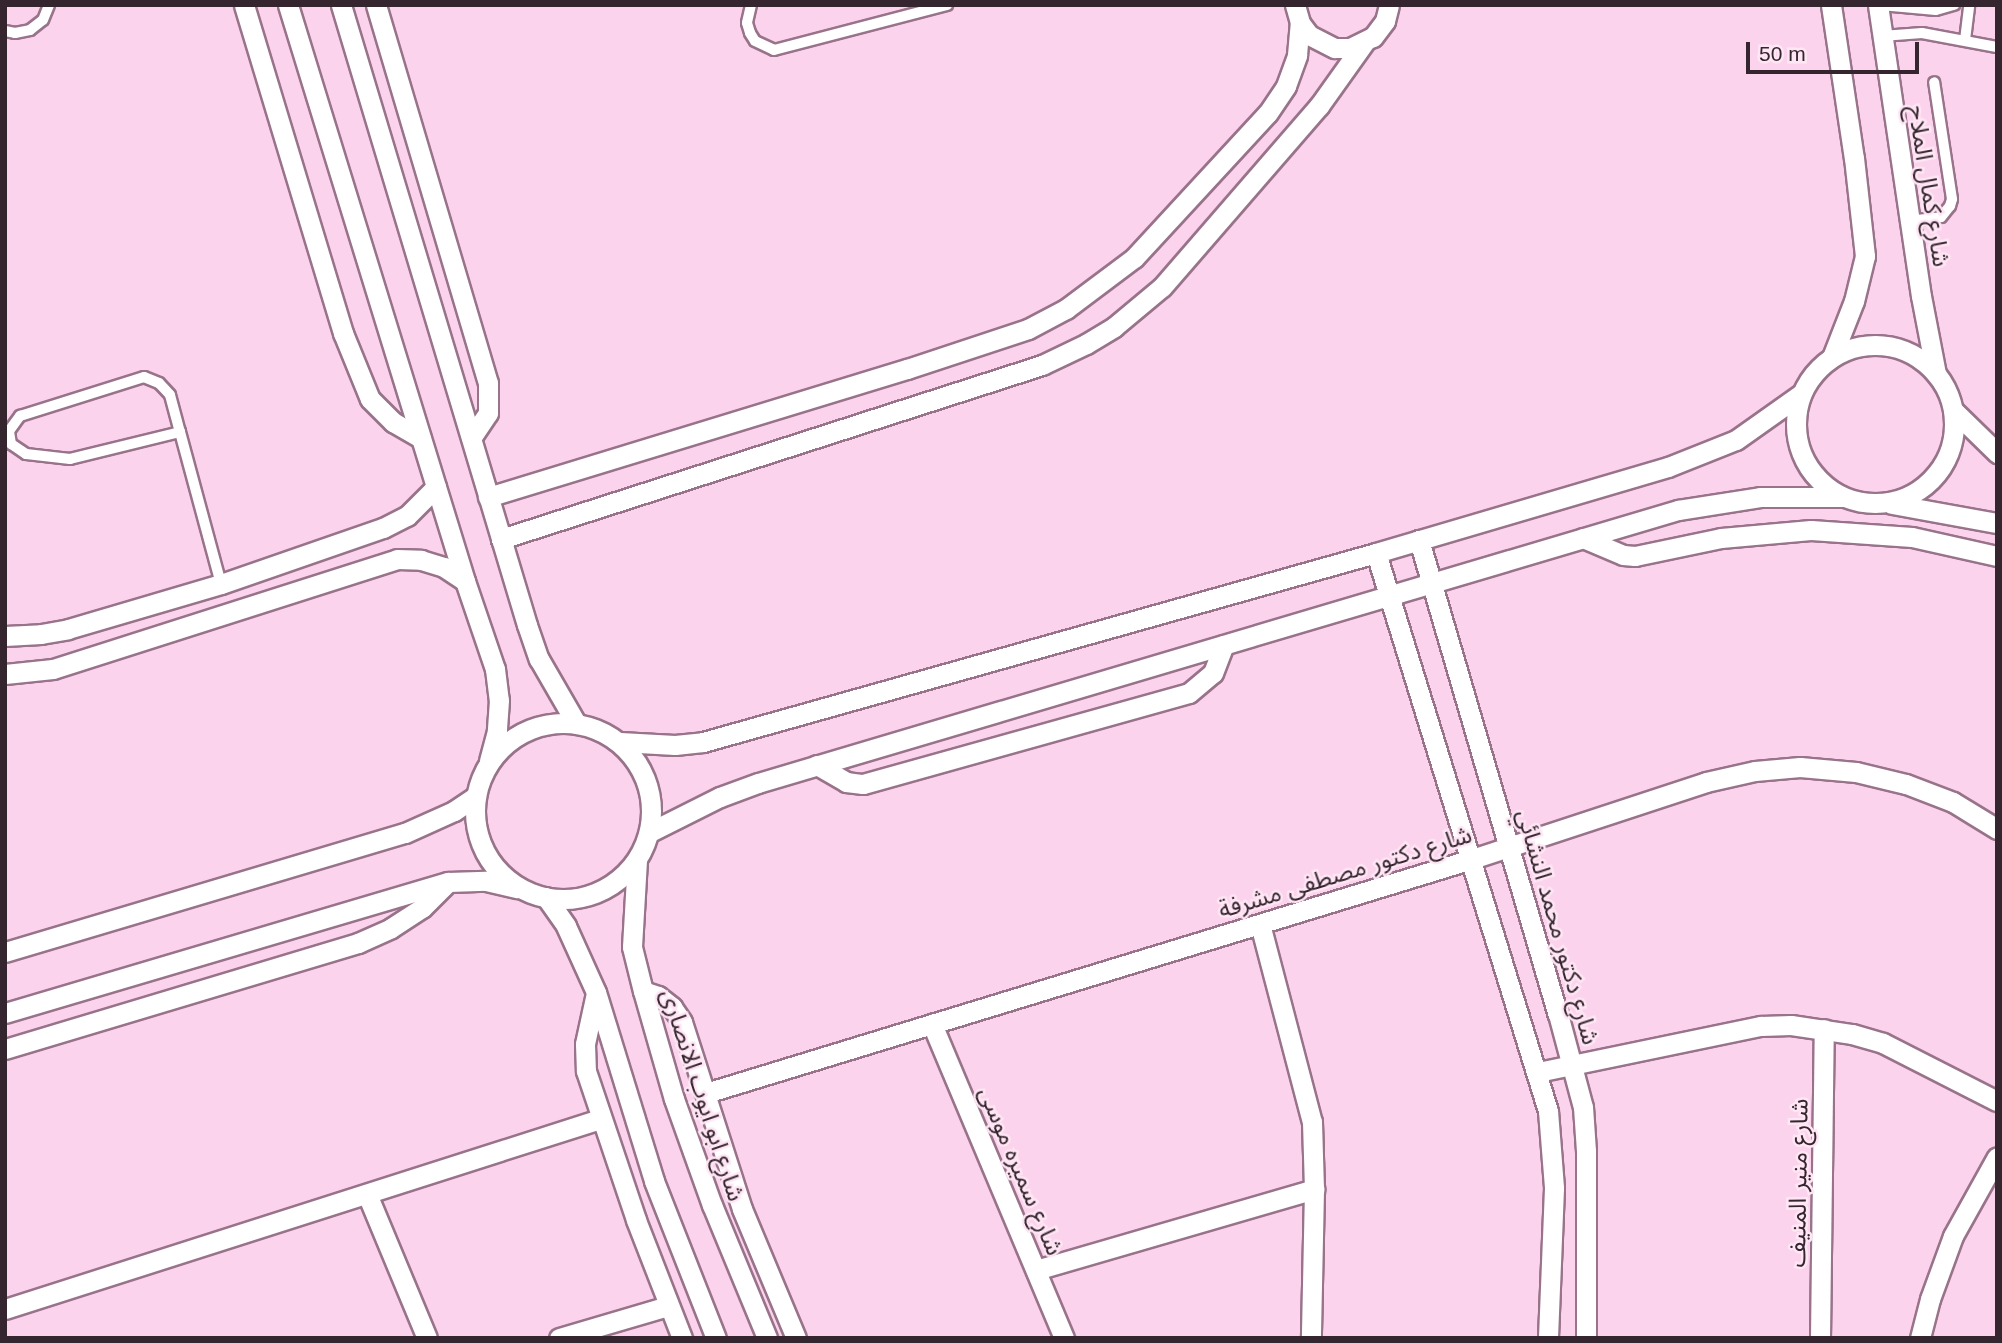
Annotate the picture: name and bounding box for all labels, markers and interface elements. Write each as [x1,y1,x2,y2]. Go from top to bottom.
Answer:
scale bar [1750,28,1923,72]
text: 50 m [1759,42,1806,65]
street label: شارع كمال الملاح [1902,103,1956,269]
street label: شارع دكتور محمد النشائي [1511,806,1605,1048]
street label: شارع دكتور مصطفى مشرفة [1215,820,1475,924]
street label: شارع ابو ايوب الانصارى [655,985,751,1205]
street label: شارع سميره موسى [972,1082,1070,1260]
street label: شارع منير المنيف [1782,1098,1814,1268]

